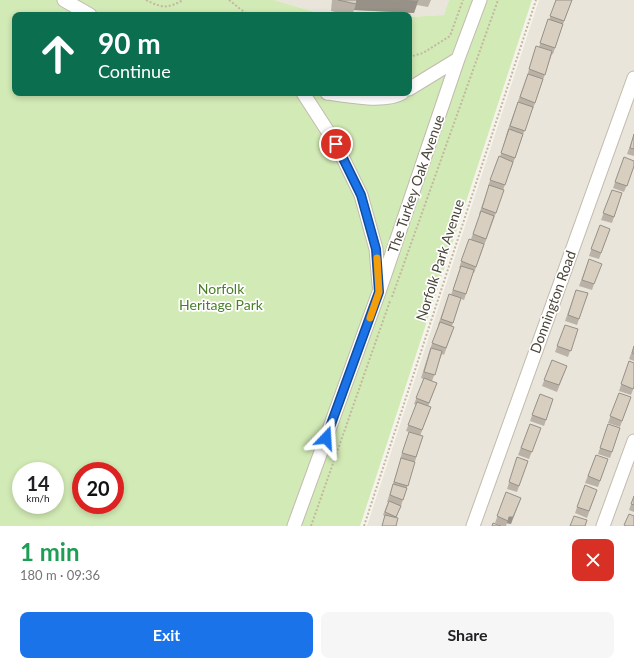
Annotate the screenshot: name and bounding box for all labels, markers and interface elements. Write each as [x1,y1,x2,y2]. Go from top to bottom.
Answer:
text: 90 m [98,26,161,60]
icon: ahead [32,28,84,80]
text: Continue [98,60,171,82]
street label: The Turkey Oak Avenue [384,112,447,255]
pin [319,127,353,161]
icon: arrive [325,133,347,155]
street label: Norfolk Park Avenue [412,197,467,323]
street label: Donnington Road [526,248,579,355]
park label: Norfolk Heritage Park [179,280,264,313]
position arrow [305,417,347,459]
speed limit sign: 20 [72,462,124,514]
text: 14 [26,471,50,495]
text: km/h [26,492,50,504]
text: 1 min [20,537,80,566]
button: close [572,539,614,581]
text: 180 m · 09:36 [20,567,100,583]
button: Exit [20,612,313,658]
button: Share [321,612,614,658]

